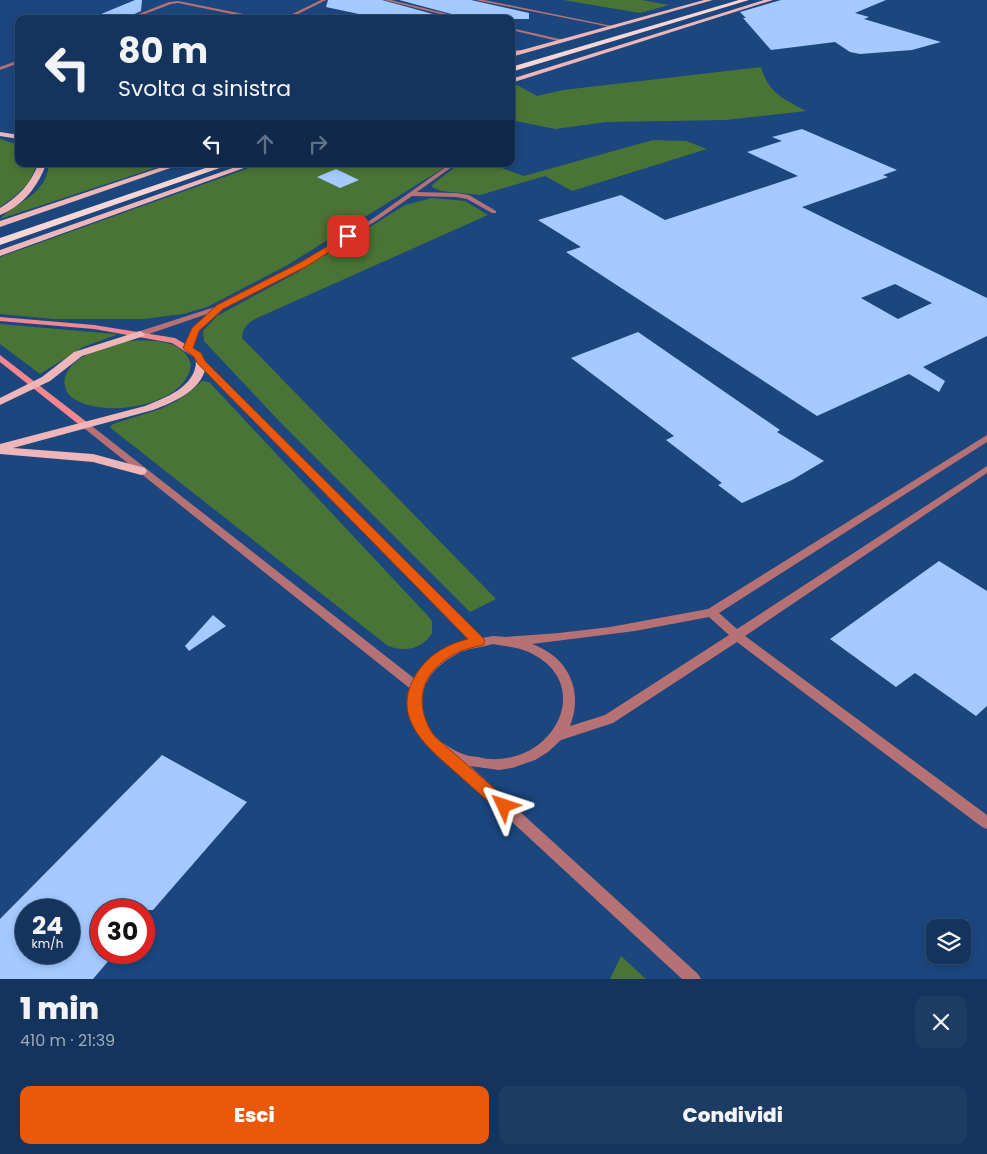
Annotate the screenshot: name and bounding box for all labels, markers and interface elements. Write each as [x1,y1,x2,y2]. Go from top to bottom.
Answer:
text: 80 m [118,26,208,75]
icon: left [35,35,100,100]
text: Svolta a sinistra [118,73,291,104]
icon: left [198,130,226,158]
icon: ahead [251,130,279,158]
icon: right [304,130,332,158]
pin [327,215,369,257]
icon: arrive [334,222,362,250]
position arrow [477,779,529,831]
speed limit sign: 30 [90,899,155,964]
text: 24 [32,908,63,943]
map controls [926,919,971,964]
button: layers [926,919,971,964]
text: km/h [32,935,63,952]
text: 1 min [20,987,99,1030]
button: close [915,996,967,1048]
text: 410 m · 21:39 [20,1029,115,1052]
button: Esci [20,1086,489,1144]
button: Condividi [499,1086,967,1144]

